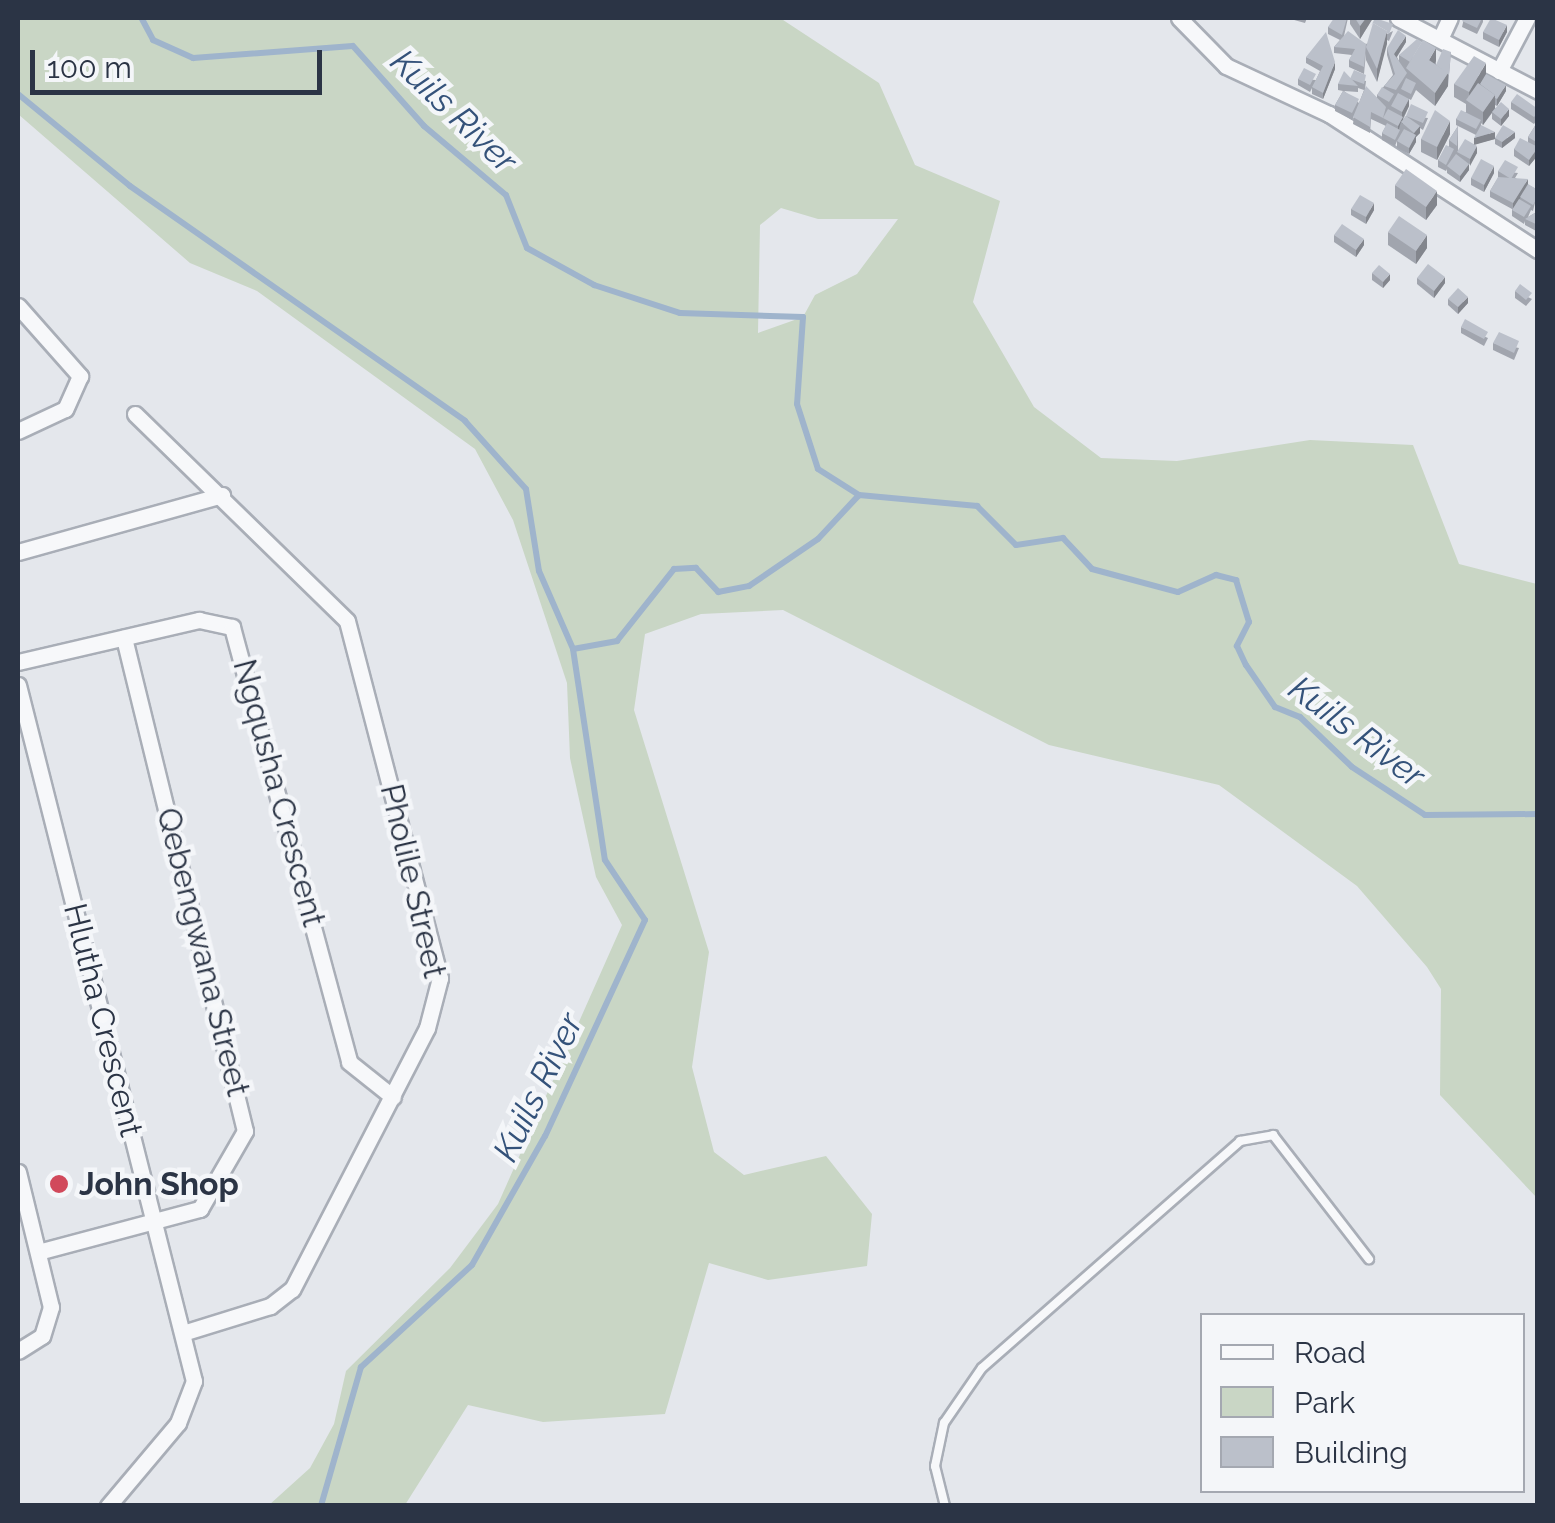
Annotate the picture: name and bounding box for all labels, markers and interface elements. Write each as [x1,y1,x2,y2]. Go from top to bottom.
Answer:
scale bar [35,30,328,92]
water label: Kuils River [382,40,526,182]
text: 100 m [47,50,132,85]
street label: Ngqusha Crescent [225,655,333,931]
water label: Kuils River [1281,667,1433,797]
street label: Pholile Street [372,780,454,982]
street label: Qebengwana Street [149,804,257,1100]
street label: Hlutha Crescent [56,900,150,1140]
water label: Kuils River [484,1006,592,1168]
place label: John Shop [79,1165,239,1203]
marker: John Shop [48,1173,70,1195]
legend [1200,1313,1525,1493]
text: Road [1294,1335,1366,1370]
text: Park [1294,1385,1355,1420]
text: Building [1294,1435,1408,1470]

